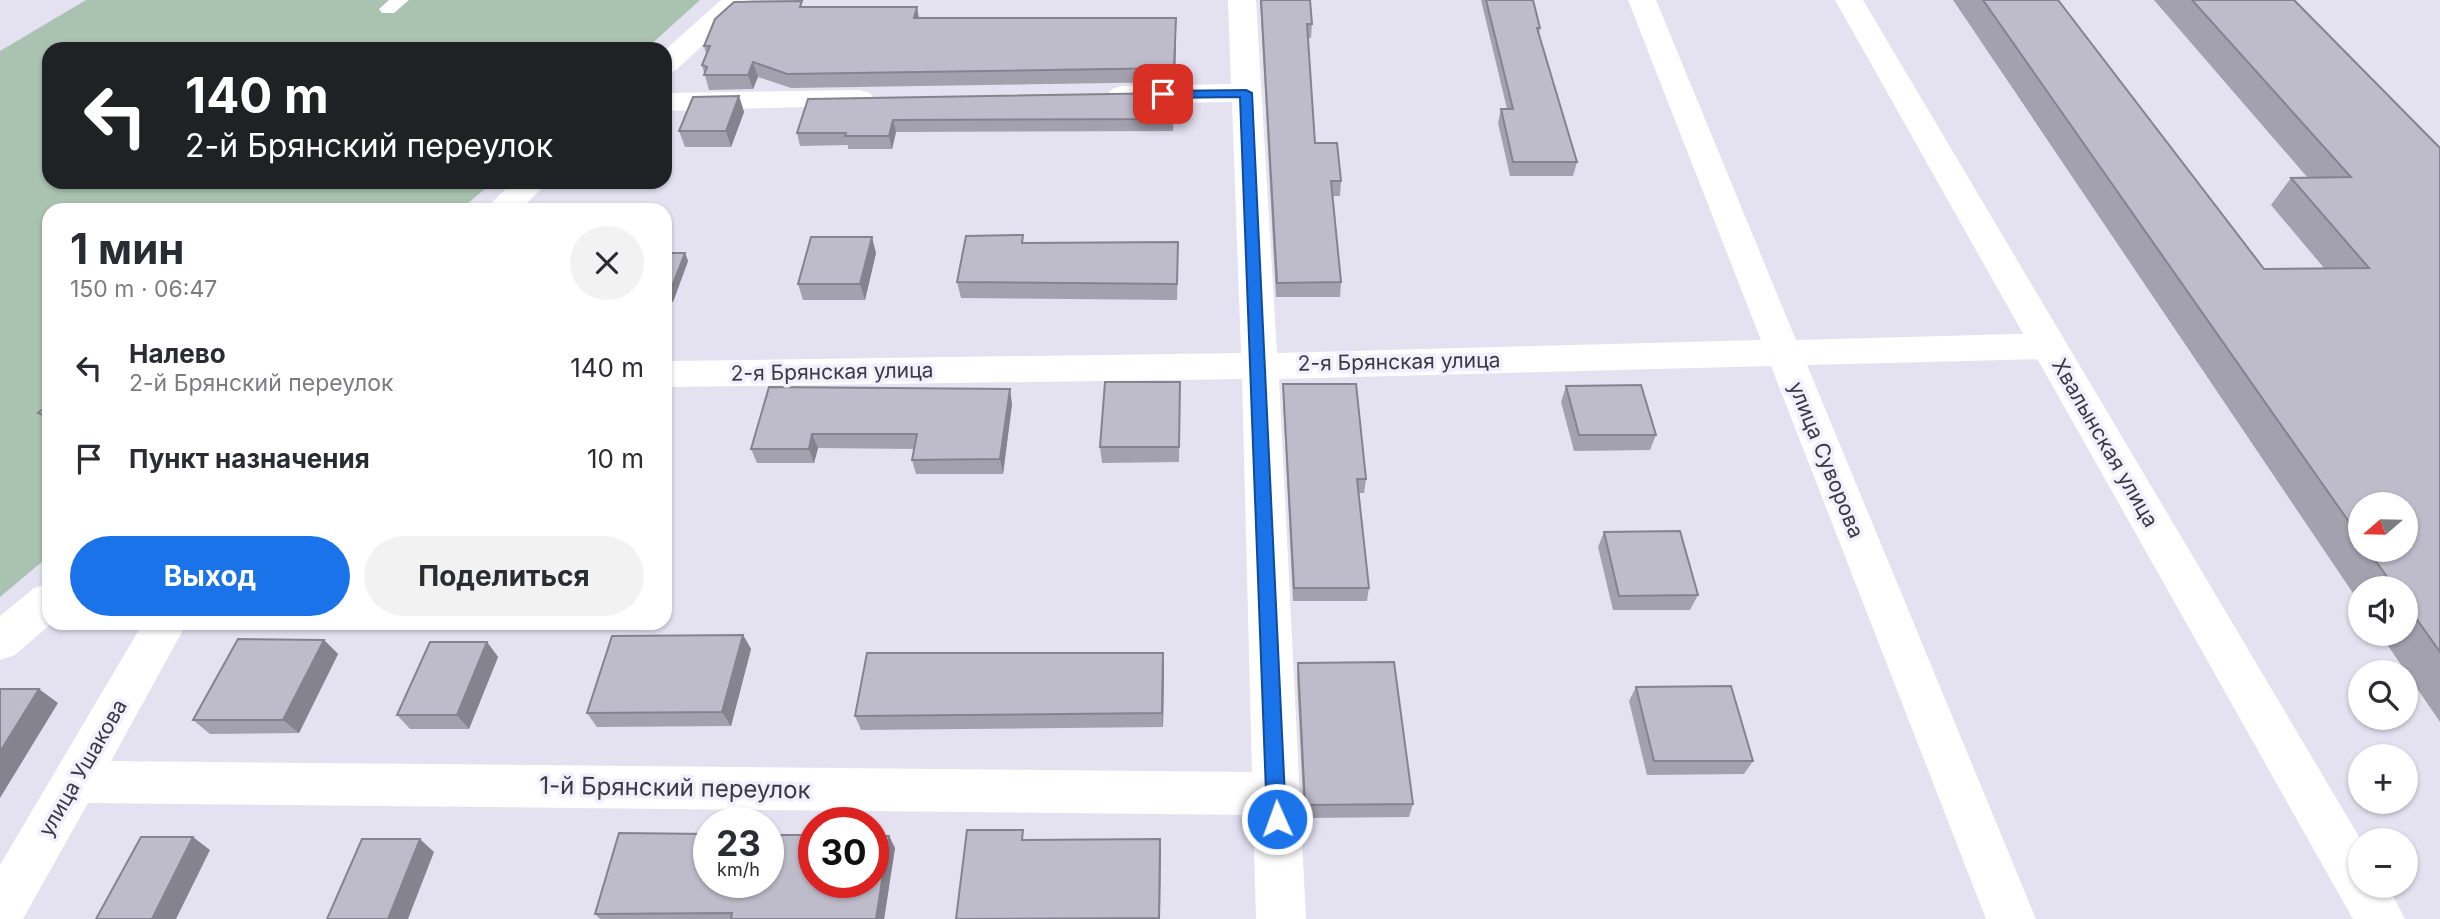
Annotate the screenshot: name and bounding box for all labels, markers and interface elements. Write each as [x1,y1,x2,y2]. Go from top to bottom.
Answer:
pin [1133,64,1193,124]
text: 140 m [185,66,329,125]
icon: left [70,70,161,161]
icon: arrive [1144,75,1182,113]
text: 2-й Брянский переулок [185,126,553,165]
text: 1 мин [70,223,184,274]
button: close [570,226,644,300]
text: 150 m · 06:47 [70,275,217,303]
text: Налево [129,338,226,369]
street label: 2-я Брянская улица [1297,347,1501,376]
icon: left [70,349,108,387]
text: 140 m [570,352,644,383]
street label: Хвалынская улица [2047,354,2164,531]
street label: 2-я Брянская улица [730,357,934,386]
text: 2-й Брянский переулок [129,369,394,397]
street label: улица Суворова [1784,378,1869,542]
icon: arrive [70,440,108,478]
text: Пункт назначения [129,443,370,474]
text: 10 m [587,443,644,474]
north arrow [2348,492,2418,562]
map controls [2348,492,2418,898]
button: Выход [70,536,350,616]
button: Поделиться [364,536,644,616]
button: sound [2348,576,2418,646]
button: search [2348,660,2418,730]
street label: улица Ушакова [33,695,132,841]
button: + [2348,744,2418,814]
street label: 1-й Брянский переулок [539,771,811,804]
position arrow [1240,782,1314,856]
speed limit sign: 30 [798,807,889,898]
text: 23 [716,822,761,864]
button: − [2348,828,2418,898]
text: km/h [717,859,760,880]

